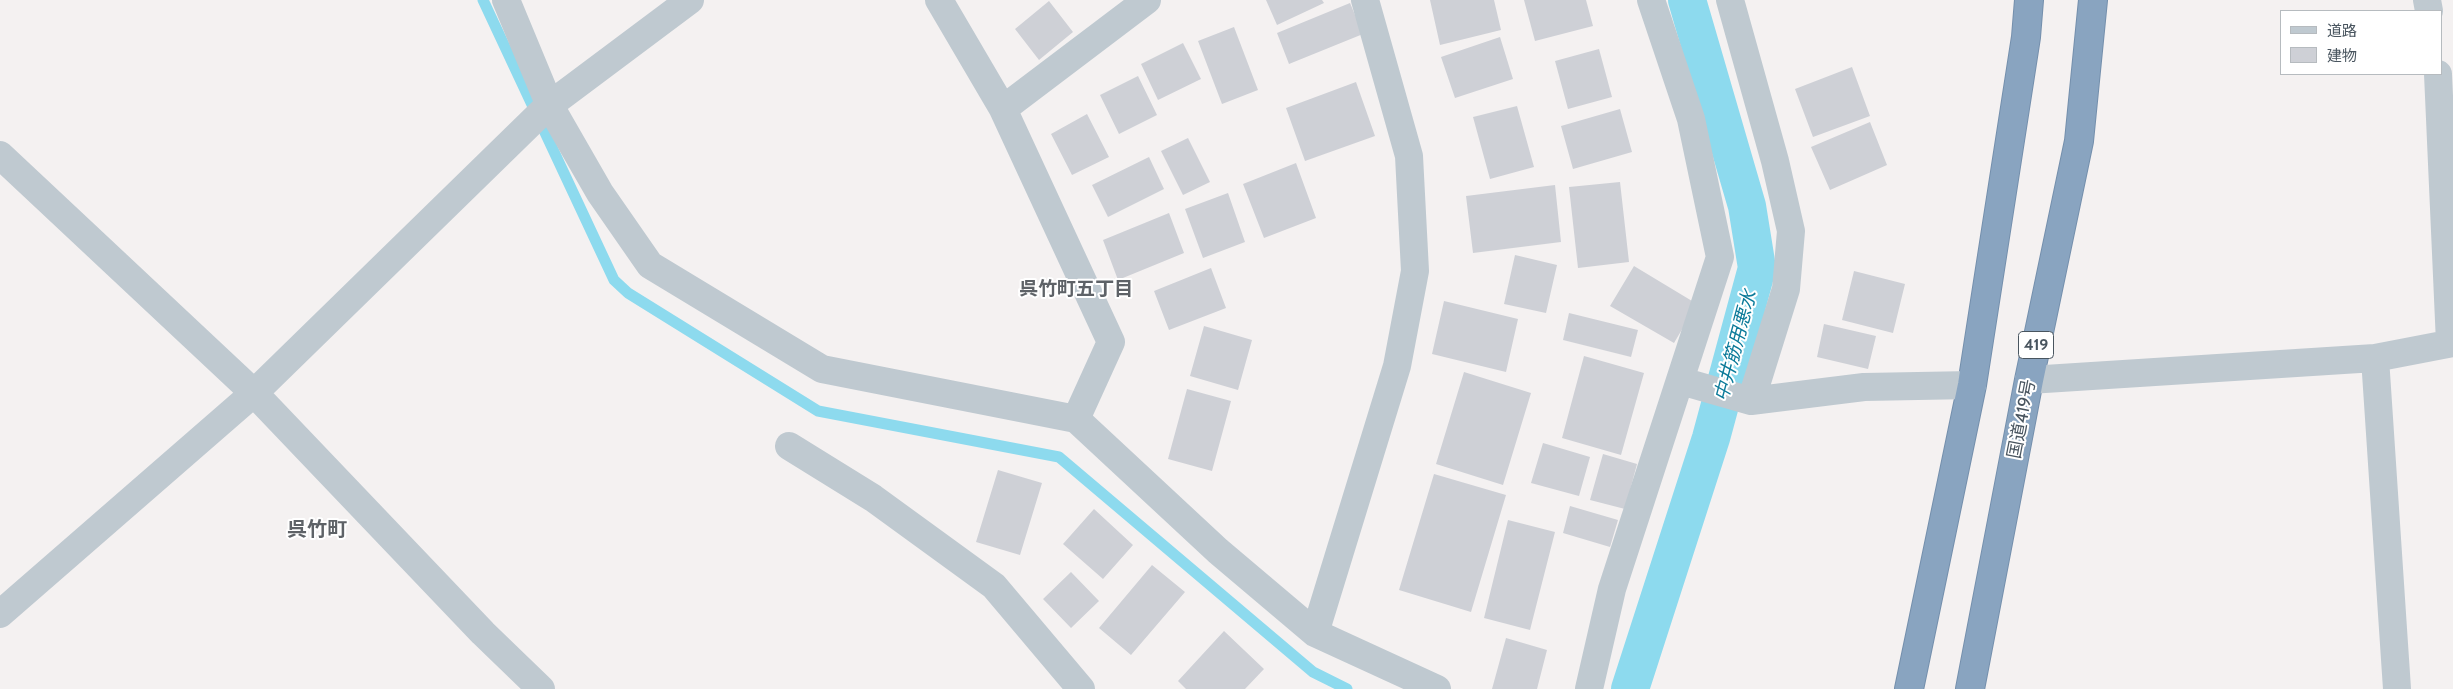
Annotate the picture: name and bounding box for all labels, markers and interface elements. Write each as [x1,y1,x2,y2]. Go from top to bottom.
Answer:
legend [2280,10,2443,75]
text: 道路 [2327,22,2357,40]
text: 建物 [2327,47,2357,65]
district label: 呉竹町五丁目 [1019,278,1133,300]
water label: 中井筋用悪水 [1710,288,1762,404]
road number: 419 [2018,332,2054,358]
street label: 国道419号 [2004,377,2040,461]
district label: 呉竹町 [287,518,347,542]

